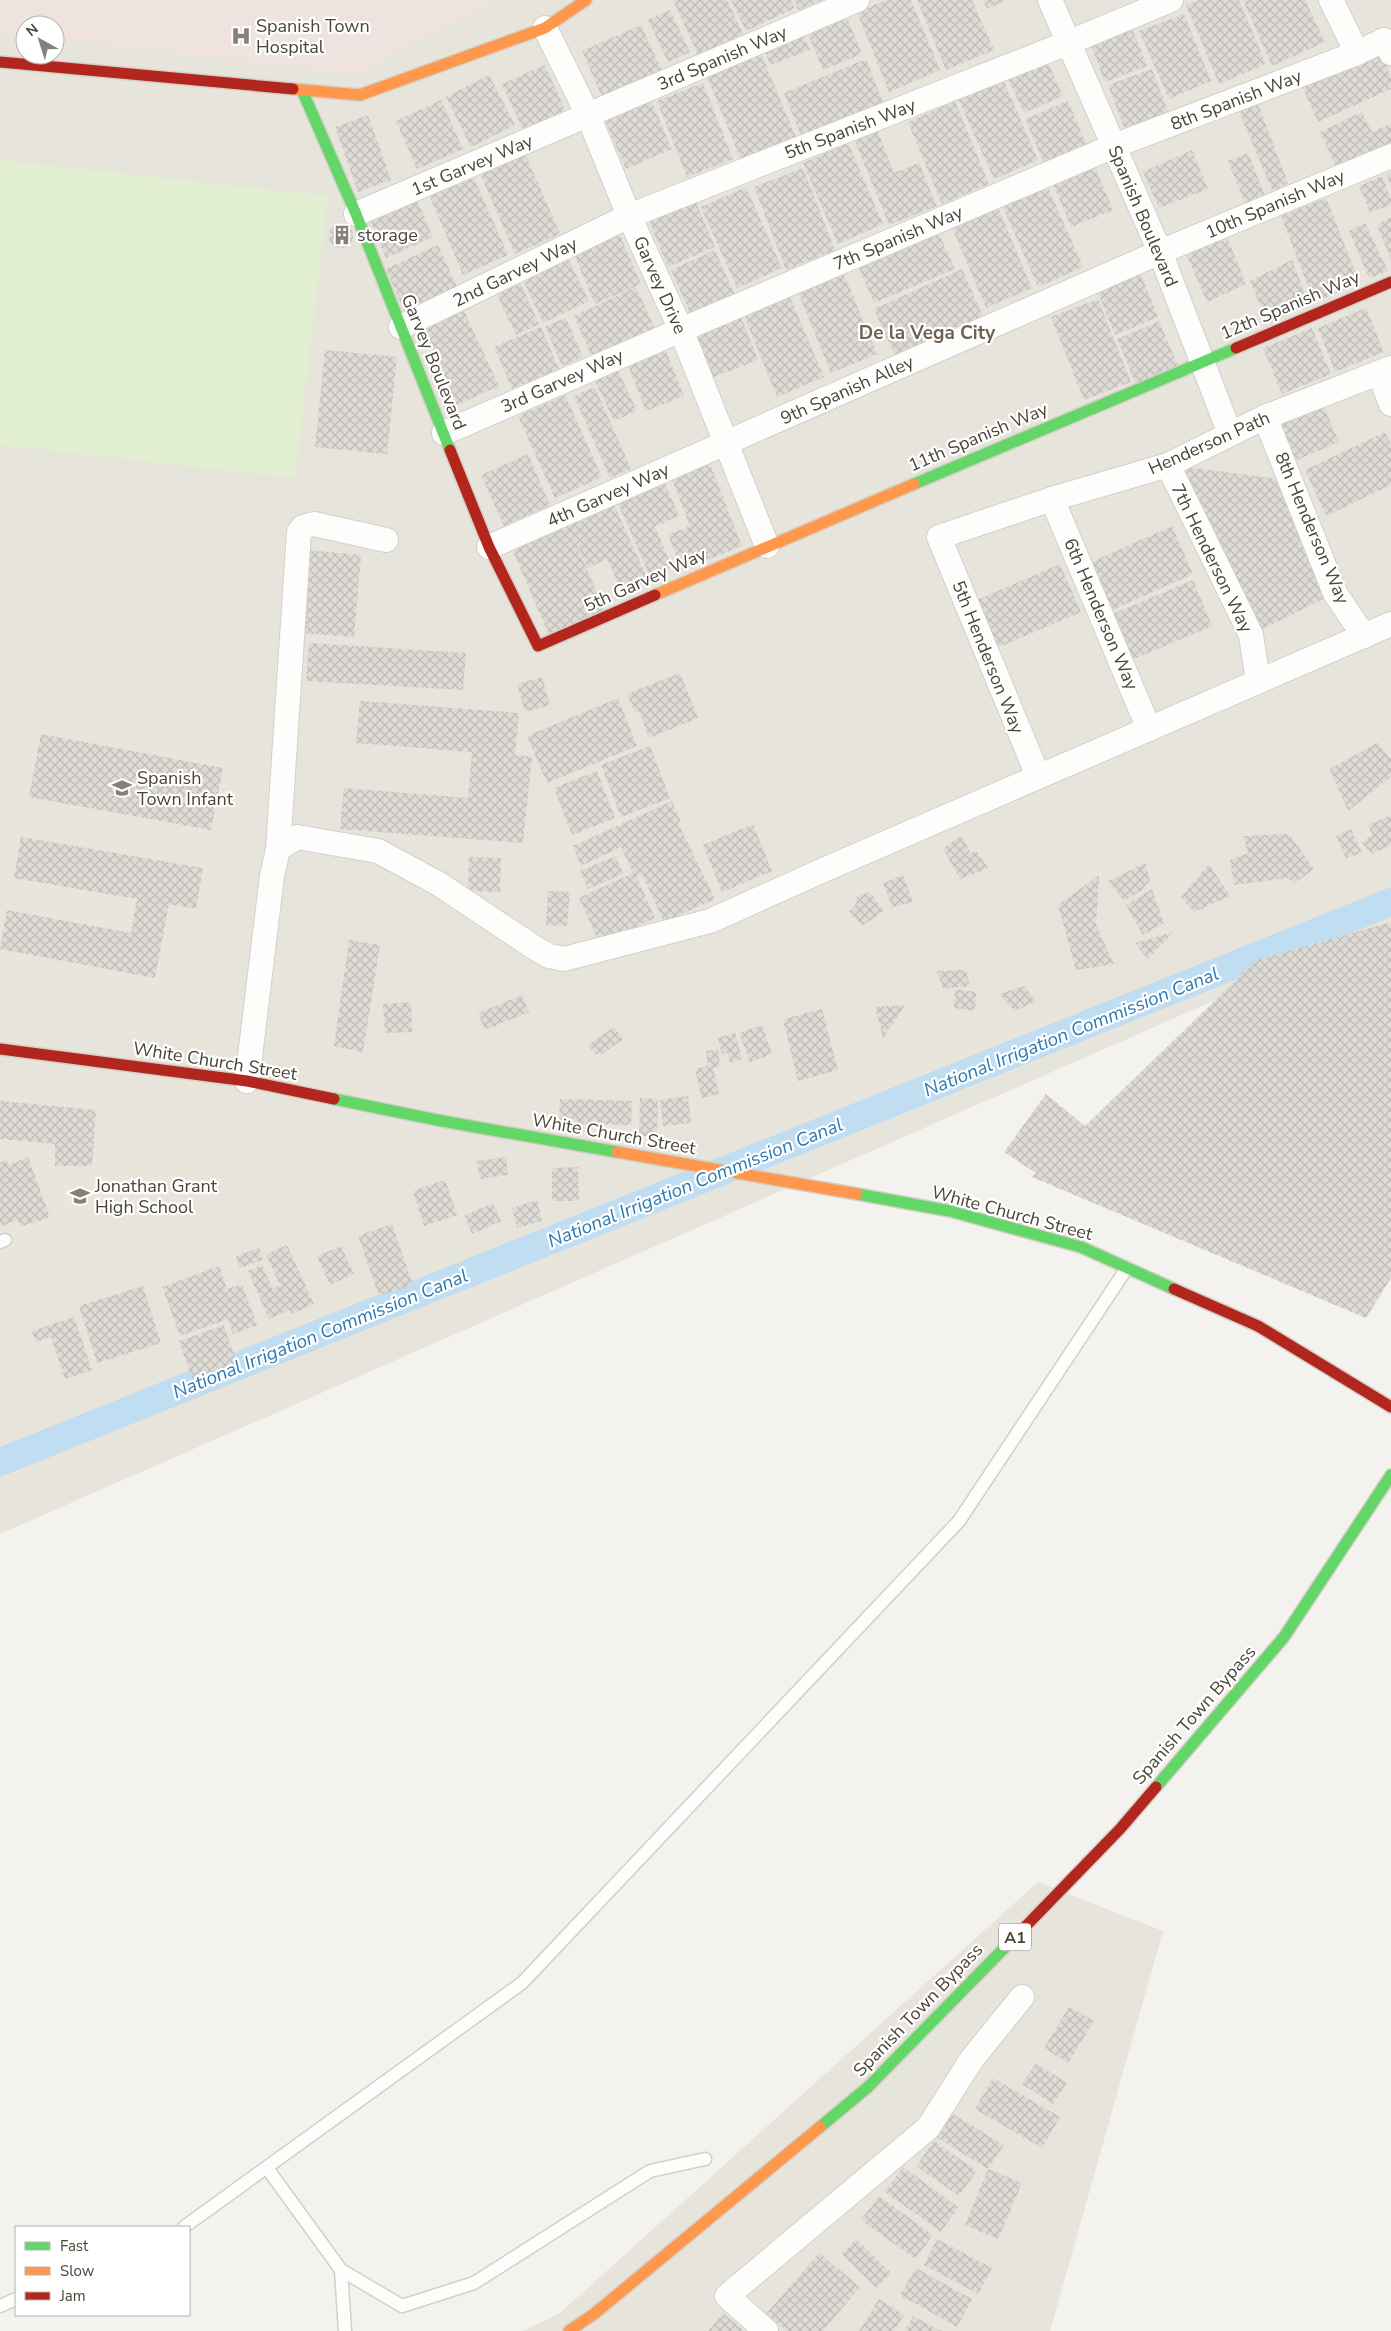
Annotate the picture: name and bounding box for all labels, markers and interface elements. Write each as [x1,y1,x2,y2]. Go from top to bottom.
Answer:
place label: Spanish Town Hospital [256,14,370,59]
north arrow [15,15,65,65]
text: N [22,20,42,41]
street label: 3rd Spanish Way [653,20,791,96]
hospital icon: Spanish Town Hospital [230,25,252,47]
street label: 8th Spanish Way [1167,64,1306,136]
street label: 5th Spanish Way [781,93,920,165]
street label: 1st Garvey Way [408,128,537,201]
street label: Spanish Boulevard [1102,142,1184,290]
street label: 10th Spanish Way [1202,164,1349,244]
street label: 7th Spanish Way [830,200,967,276]
place label: storage [357,223,418,247]
building icon: storage [331,224,353,246]
street label: 2nd Garvey Way [449,231,582,313]
street label: Garvey Drive [628,232,692,338]
street label: 12th Spanish Way [1217,265,1364,345]
street label: Garvey Boulevard [396,291,472,433]
district label: De la Vega City [859,320,996,346]
street label: 3rd Garvey Way [497,343,628,419]
street label: 9th Spanish Alley [777,350,918,430]
street label: 11th Spanish Way [905,397,1052,477]
street label: Henderson Path [1145,406,1273,480]
street label: 8th Henderson Way [1269,448,1355,608]
street label: 4th Garvey Way [543,457,674,533]
street label: 7th Henderson Way [1166,480,1259,637]
street label: 6th Henderson Way [1058,534,1144,694]
street label: 5th Garvey Way [580,542,711,618]
street label: 5th Henderson Way [946,577,1030,738]
place label: Spanish Town Infant [137,766,234,811]
school or university icon: Spanish Town Infant [111,777,133,799]
water label: National Irrigation Commission Canal [920,961,1223,1103]
street label: White Church Street [131,1036,299,1086]
street label: White Church Street [530,1108,698,1160]
water label: National Irrigation Commission Canal [544,1112,847,1254]
place label: Jonathan Grant High School [94,1174,218,1219]
street label: White Church Street [929,1180,1096,1246]
school or university icon: Jonathan Grant High School [69,1185,91,1207]
water label: National Irrigation Commission Canal [169,1263,472,1405]
street label: Spanish Town Bypass [1127,1640,1261,1790]
road number: A1 [999,1924,1031,1950]
street label: Spanish Town Bypass [848,1938,988,2082]
legend [15,2226,190,2316]
text: Fast [60,2236,89,2256]
text: Slow [60,2261,95,2281]
text: Jam [59,2286,86,2306]

